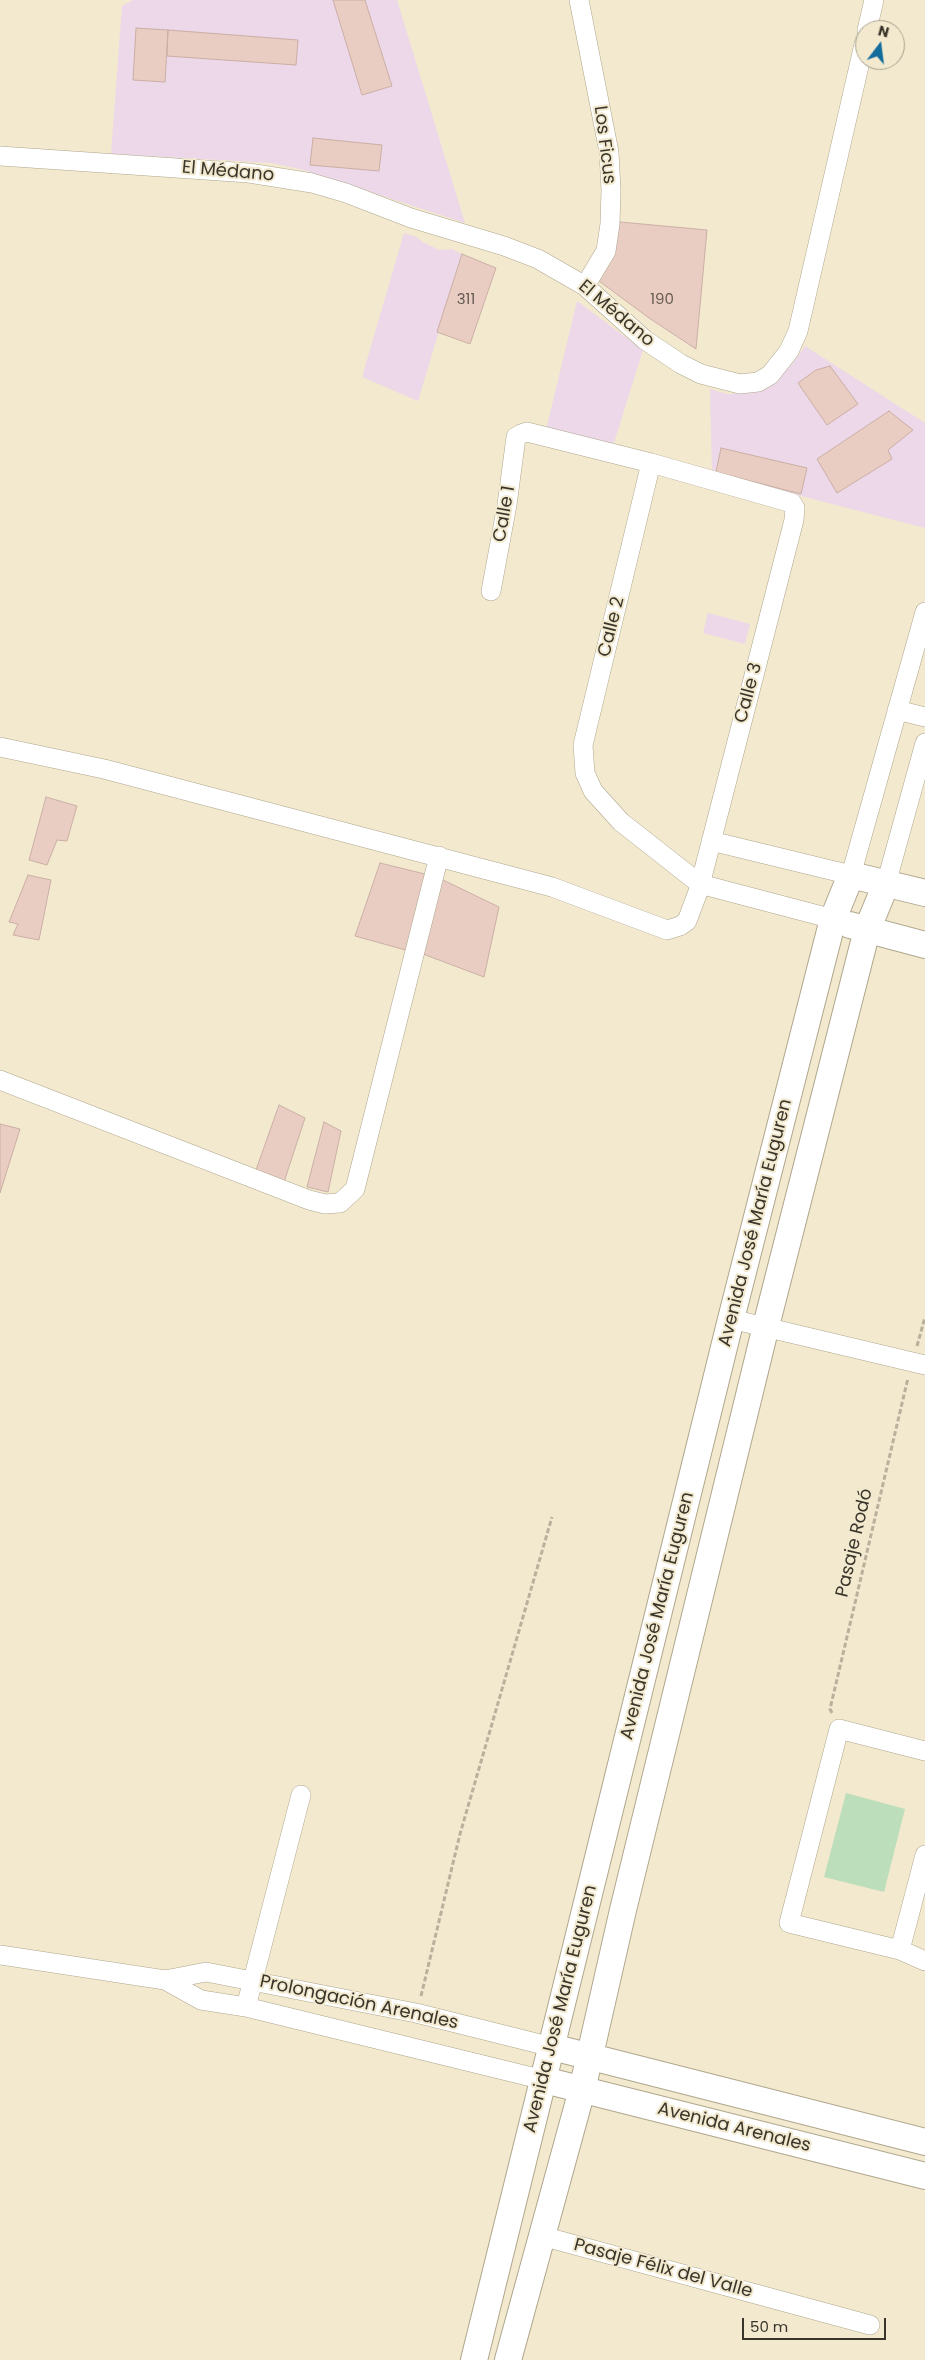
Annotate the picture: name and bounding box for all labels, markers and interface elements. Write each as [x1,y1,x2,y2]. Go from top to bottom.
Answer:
north arrow [855,20,905,70]
text: N [876,20,891,42]
street label: Los Ficus [588,105,620,185]
street label: El Médano [181,157,275,187]
street label: El Médano [574,276,658,352]
house number: 311 [457,291,475,309]
house number: 190 [650,291,674,309]
street label: Calle 1 [489,484,521,544]
street label: Calle 2 [594,595,630,659]
street label: Calle 3 [731,661,767,725]
street label: Avenida José María Euguren [715,1097,797,1349]
street label: Pasaje Rodó [832,1487,878,1599]
street label: Avenida José María Euguren [617,1490,699,1742]
street label: Avenida José María Euguren [520,1883,602,2135]
street label: Prolongación Arenales [258,1971,460,2035]
street label: Avenida Arenales [655,2099,813,2157]
street label: Pasaje Félix del Valle [571,2235,755,2303]
scale bar [745,2308,889,2340]
text: 50 m [750,2316,788,2337]

